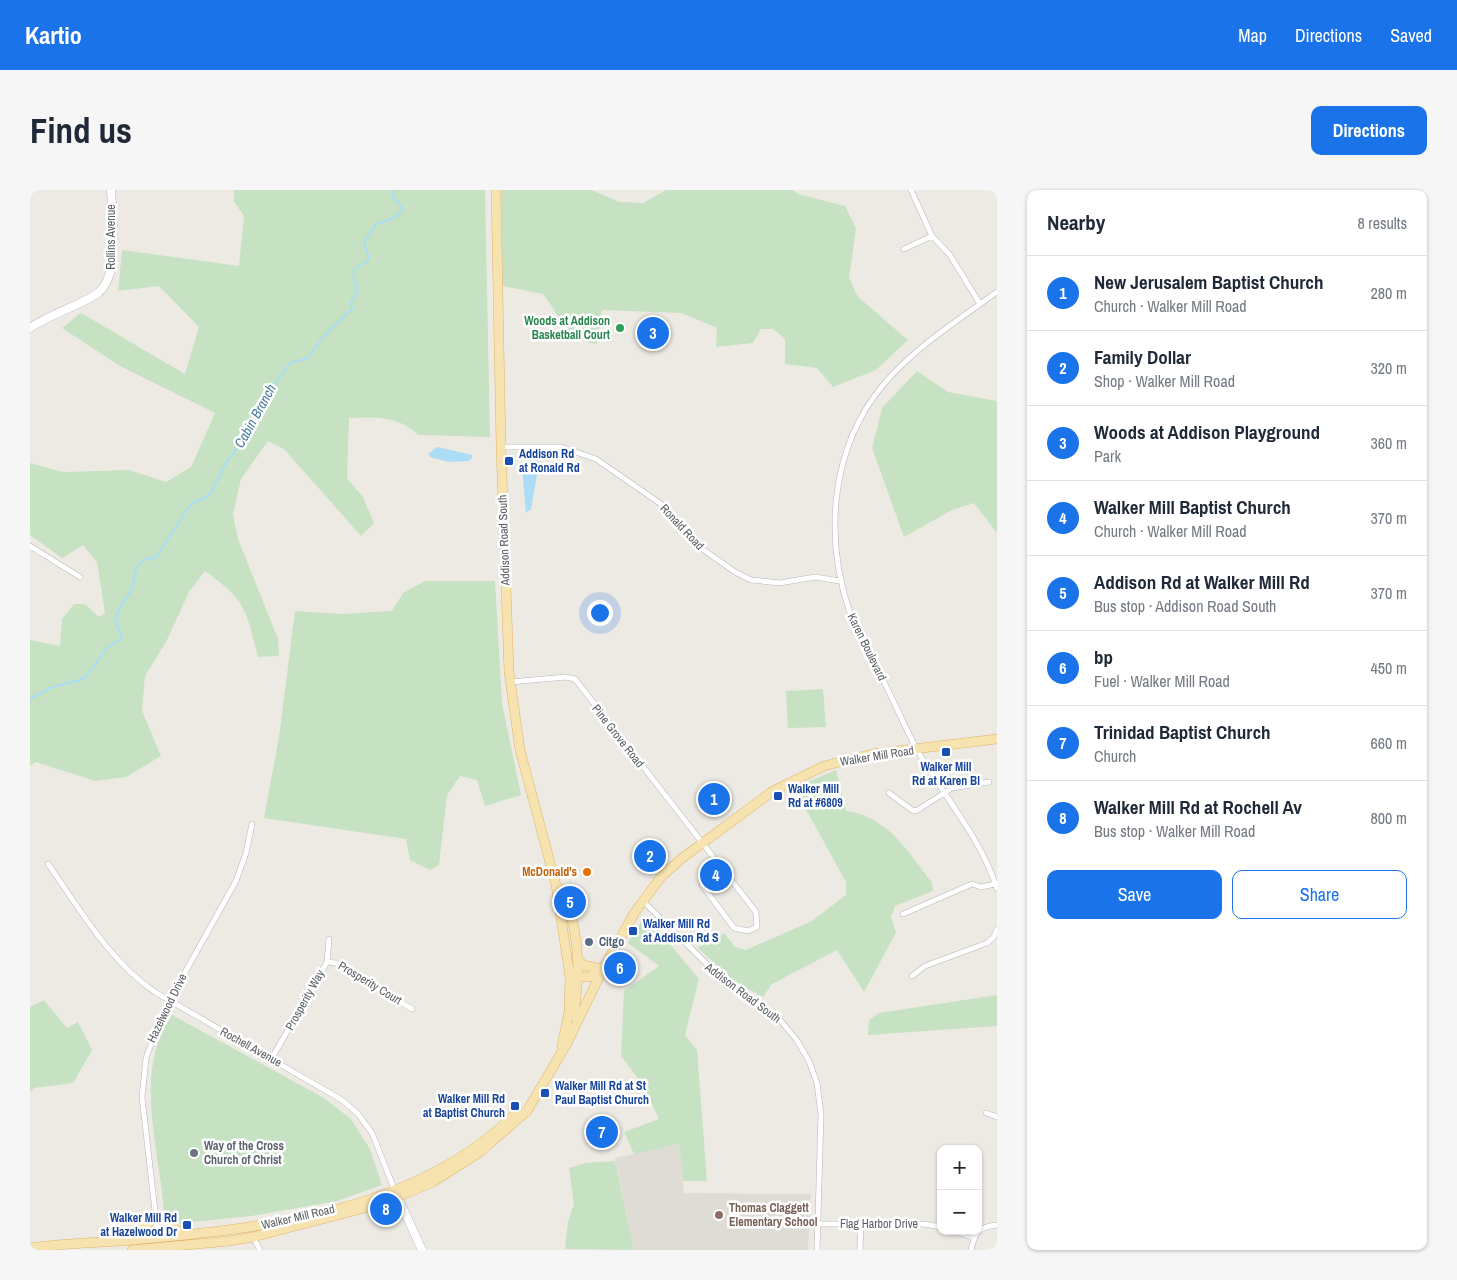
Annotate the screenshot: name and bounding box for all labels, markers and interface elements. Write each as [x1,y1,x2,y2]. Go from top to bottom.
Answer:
text: Kartio [25,19,82,51]
text: Map [1238,23,1267,48]
text: Directions [1295,23,1362,48]
text: Saved [1390,23,1432,48]
button: Directions [1311,106,1427,155]
text: Find us [30,107,132,154]
street label: Rollins Avenue [103,204,119,270]
text: Nearby [1047,208,1105,237]
text: 8 results [1357,212,1407,234]
text: New Jerusalem Baptist Church [1094,269,1323,295]
text: 1 [1059,282,1067,304]
text: 280 m [1371,282,1407,304]
text: Church · Walker Mill Road [1094,295,1247,317]
place label: Woods at Addison Basketball Court [524,313,611,343]
pin: 3 [637,314,669,352]
marker: Woods at Addison Basketball Court [614,322,626,334]
text: Family Dollar [1094,344,1191,370]
text: 2 [1059,357,1067,379]
text: 320 m [1371,357,1407,379]
text: Shop · Walker Mill Road [1094,370,1235,392]
water label: Cabin Branch [230,381,280,451]
text: Woods at Addison Playground [1094,419,1320,445]
text: 3 [1059,432,1067,454]
text: 360 m [1371,432,1407,454]
text: Park [1094,445,1121,467]
place label: Addison Rd at Ronald Rd [519,446,580,476]
marker: Addison Rd at Ronald Rd [503,455,515,467]
street label: Addison Road South [494,494,514,587]
text: Walker Mill Baptist Church [1094,494,1291,520]
street label: Ronald Road [657,501,707,553]
text: 4 [1059,507,1067,529]
text: 370 m [1371,507,1407,529]
text: Church · Walker Mill Road [1094,520,1247,542]
text: Addison Rd at Walker Mill Rd [1094,569,1310,595]
text: 5 [1059,582,1067,604]
text: 370 m [1371,582,1407,604]
text: Bus stop · Addison Road South [1094,595,1276,617]
your location [587,600,613,626]
street label: Karen Boulevard [844,611,890,683]
text: bp [1094,644,1113,670]
text: 6 [1059,657,1067,679]
text: 450 m [1371,657,1407,679]
text: Fuel · Walker Mill Road [1094,670,1230,692]
street label: Pine Grove Road [588,701,648,771]
text: Trinidad Baptist Church [1094,719,1271,745]
text: 7 [1059,732,1067,754]
text: 660 m [1371,732,1407,754]
street label: Walker Mill Road [839,742,915,770]
text: Church [1094,745,1136,767]
marker: Walker Mill Rd at Karen Bl [940,746,952,758]
place label: Walker Mill Rd at Karen Bl [912,759,980,789]
pin: 1 [698,780,730,818]
place label: Walker Mill Rd at #6809 [788,781,843,811]
marker: Walker Mill Rd at #6809 [772,790,784,802]
text: Walker Mill Rd at Rochell Av [1094,794,1302,820]
text: 8 [1059,807,1067,829]
text: 800 m [1371,807,1407,829]
text: Bus stop · Walker Mill Road [1094,820,1255,842]
pin: 2 [634,837,666,875]
pin: 4 [700,856,732,894]
place label: McDonald's [522,864,578,880]
marker: McDonald's [581,866,593,878]
button: Save [1047,870,1222,919]
button: Share [1232,870,1407,919]
pin: 5 [554,883,586,921]
place label: Walker Mill Rd at Addison Rd S [643,916,719,946]
marker: Walker Mill Rd at Addison Rd S [627,925,639,937]
place label: Citgo [599,934,624,950]
marker: Citgo [583,936,595,948]
pin: 6 [604,949,636,987]
street label: Prosperity Court [335,958,405,1008]
street label: Addison Road South [701,959,784,1027]
street label: Prosperity Way [282,967,328,1033]
street label: Hazelwood Drive [143,971,191,1045]
street label: Rochell Avenue [217,1023,285,1071]
place label: Walker Mill Rd at St Paul Baptist Church [555,1078,649,1108]
marker: Walker Mill Rd at St Paul Baptist Church [539,1087,551,1099]
place label: Walker Mill Rd at Baptist Church [423,1091,505,1121]
marker: Walker Mill Rd at Baptist Church [509,1100,521,1112]
pin: 7 [586,1113,618,1151]
place label: Way of the Cross Church of Christ [204,1138,285,1168]
map controls [937,1145,982,1235]
button: + [937,1145,982,1190]
marker: Way of the Cross Church of Christ [188,1147,200,1159]
pin: 8 [370,1190,402,1228]
button: − [937,1190,982,1235]
place label: Thomas Claggett Elementary School [729,1200,818,1230]
street label: Walker Mill Road [260,1201,336,1233]
marker: Thomas Claggett Elementary School [713,1209,725,1221]
place label: Walker Mill Rd at Hazelwood Dr [100,1210,177,1240]
street label: Flag Harbor Drive [840,1216,918,1232]
marker: Walker Mill Rd at Hazelwood Dr [181,1219,193,1231]

